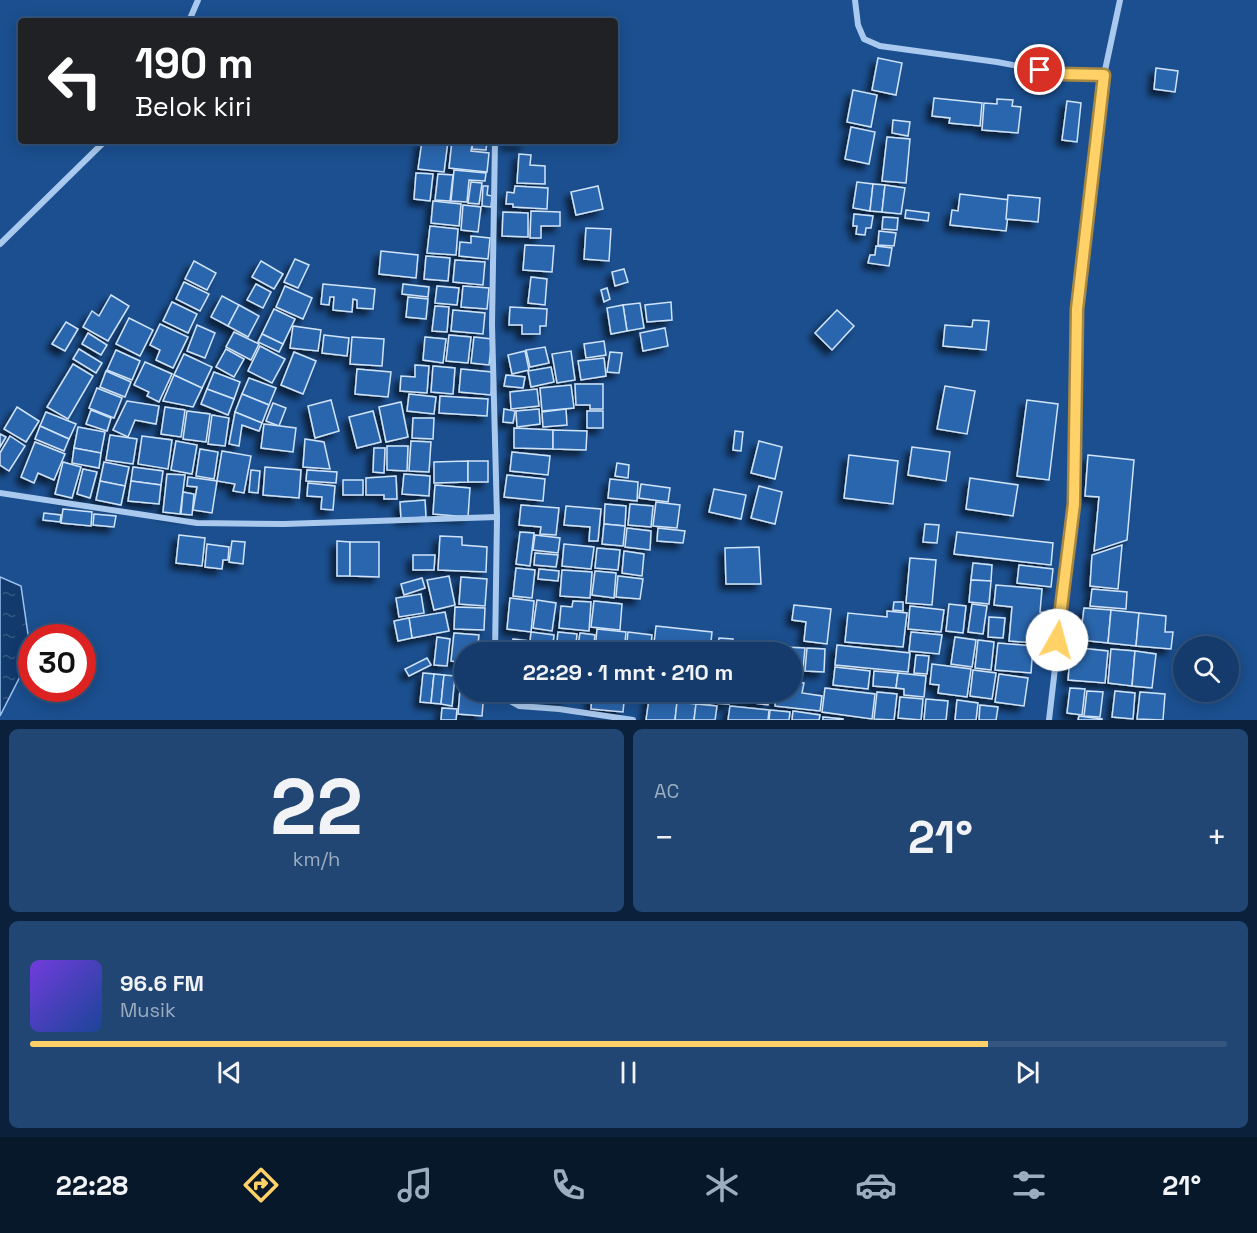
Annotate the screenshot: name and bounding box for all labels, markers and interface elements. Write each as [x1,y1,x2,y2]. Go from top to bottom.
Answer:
text: 190 m [135,37,254,90]
icon: left [36,42,114,120]
pin [1014,44,1065,95]
icon: arrive [1023,53,1056,86]
text: Belok kiri [135,89,252,124]
position arrow [1025,608,1089,672]
speed limit sign: 30 [18,624,96,702]
map controls [1173,636,1239,702]
button: search [1173,636,1239,702]
text: 22:29 · 1 mnt · 210 m [523,658,733,686]
text: 22 [270,757,363,857]
text: AC [654,778,679,804]
text: 21° [908,809,973,866]
text: − [654,817,674,859]
text: + [1207,817,1227,859]
text: km/h [293,846,340,872]
text: 96.6 FM [120,969,204,997]
text: Musik [120,997,176,1023]
icon: previous [213,1056,246,1089]
icon: pause [612,1056,645,1089]
icon: next [1011,1056,1044,1089]
icon: directions [240,1164,282,1206]
icon: music [394,1164,436,1206]
icon: phone [547,1164,589,1206]
icon: climate [701,1164,743,1206]
icon: car [855,1164,897,1206]
icon: filters [1008,1164,1050,1206]
text: 22:28 [56,1168,128,1203]
text: 21° [1162,1168,1201,1203]

